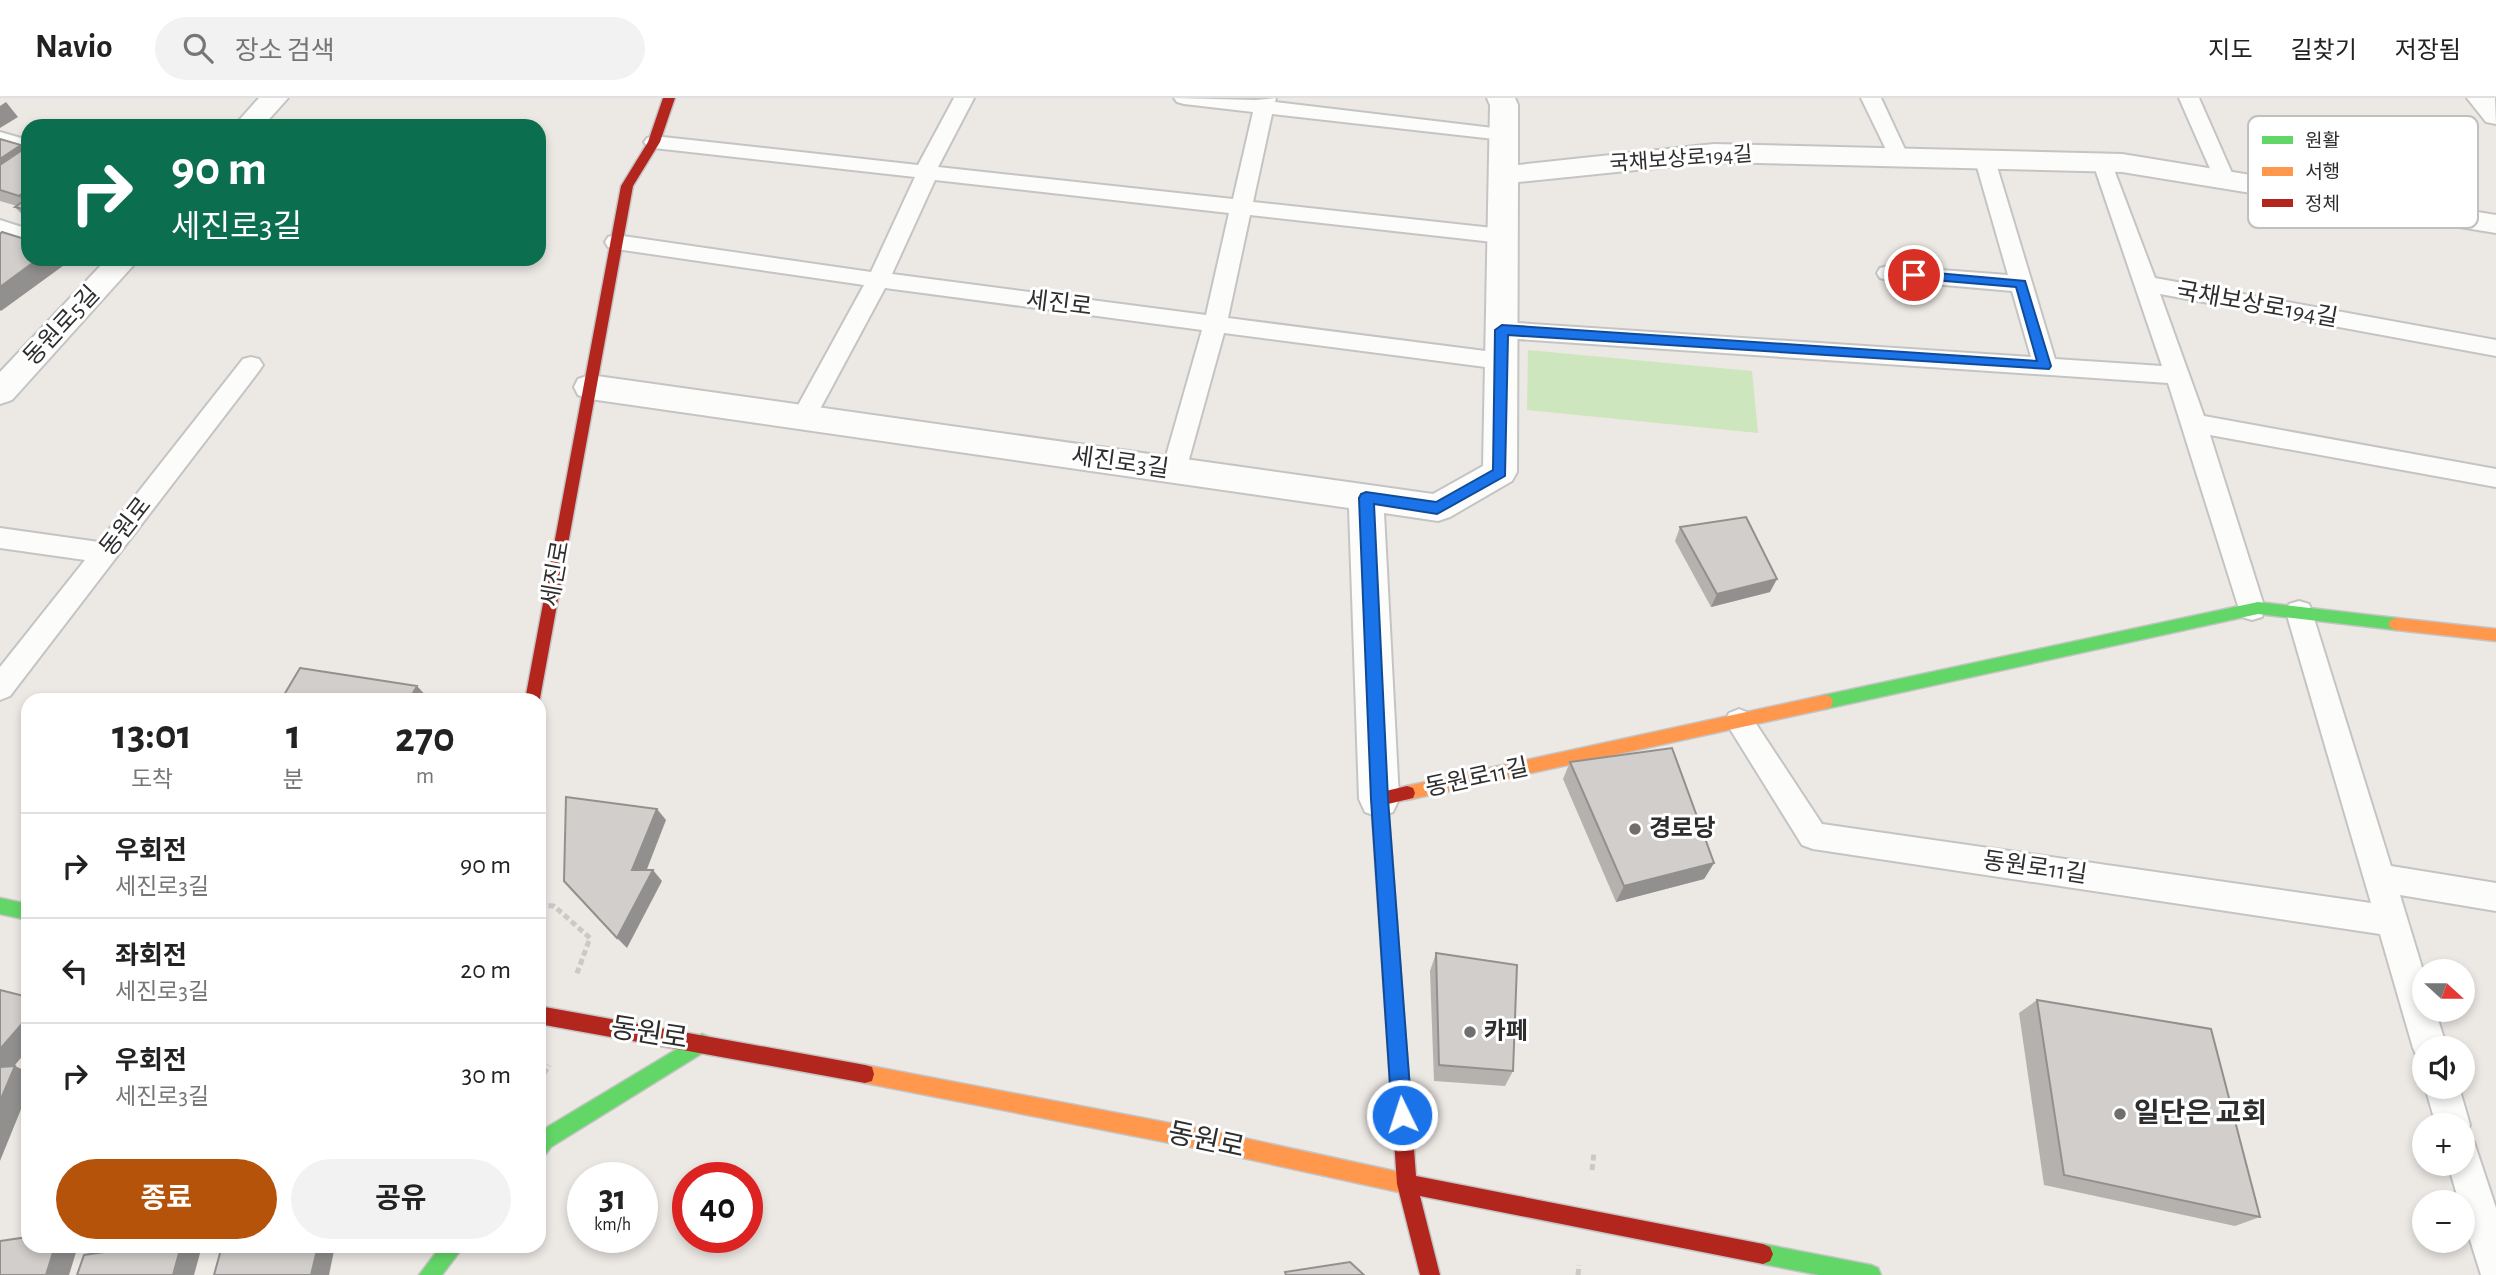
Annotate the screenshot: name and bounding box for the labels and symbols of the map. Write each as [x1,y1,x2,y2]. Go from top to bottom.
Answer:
legend [2248,116,2478,228]
text: 원활 [2305,130,2340,151]
street label: 국채보상로194길 [1609,143,1753,174]
text: 서행 [2305,162,2340,182]
text: 정체 [2305,194,2340,214]
pin [1884,245,1944,305]
street label: 국채보상로194길 [2174,278,2340,331]
street label: 동원로5길 [19,281,104,370]
street label: 세진로 [1025,287,1093,320]
street label: 세진로3길 [1070,443,1170,482]
street label: 동원로 [95,493,156,560]
street label: 세진로 [537,539,574,609]
street label: 동원로11길 [1423,754,1531,801]
place label: 경로당 [1649,815,1715,841]
marker: 경로당 [1627,821,1643,837]
street label: 동원로11길 [1981,848,2089,887]
north arrow [2412,959,2474,1022]
street label: 동원로 [609,1013,690,1054]
place label: 카페 [1484,1018,1528,1044]
marker: 카페 [1462,1024,1478,1040]
position arrow [1365,1078,1439,1152]
place label: 일단은 교회 [2134,1098,2267,1128]
marker: 일단은 교회 [2112,1106,2128,1122]
street label: 동원로 [1165,1118,1247,1163]
speed limit sign: 40 [672,1162,763,1253]

